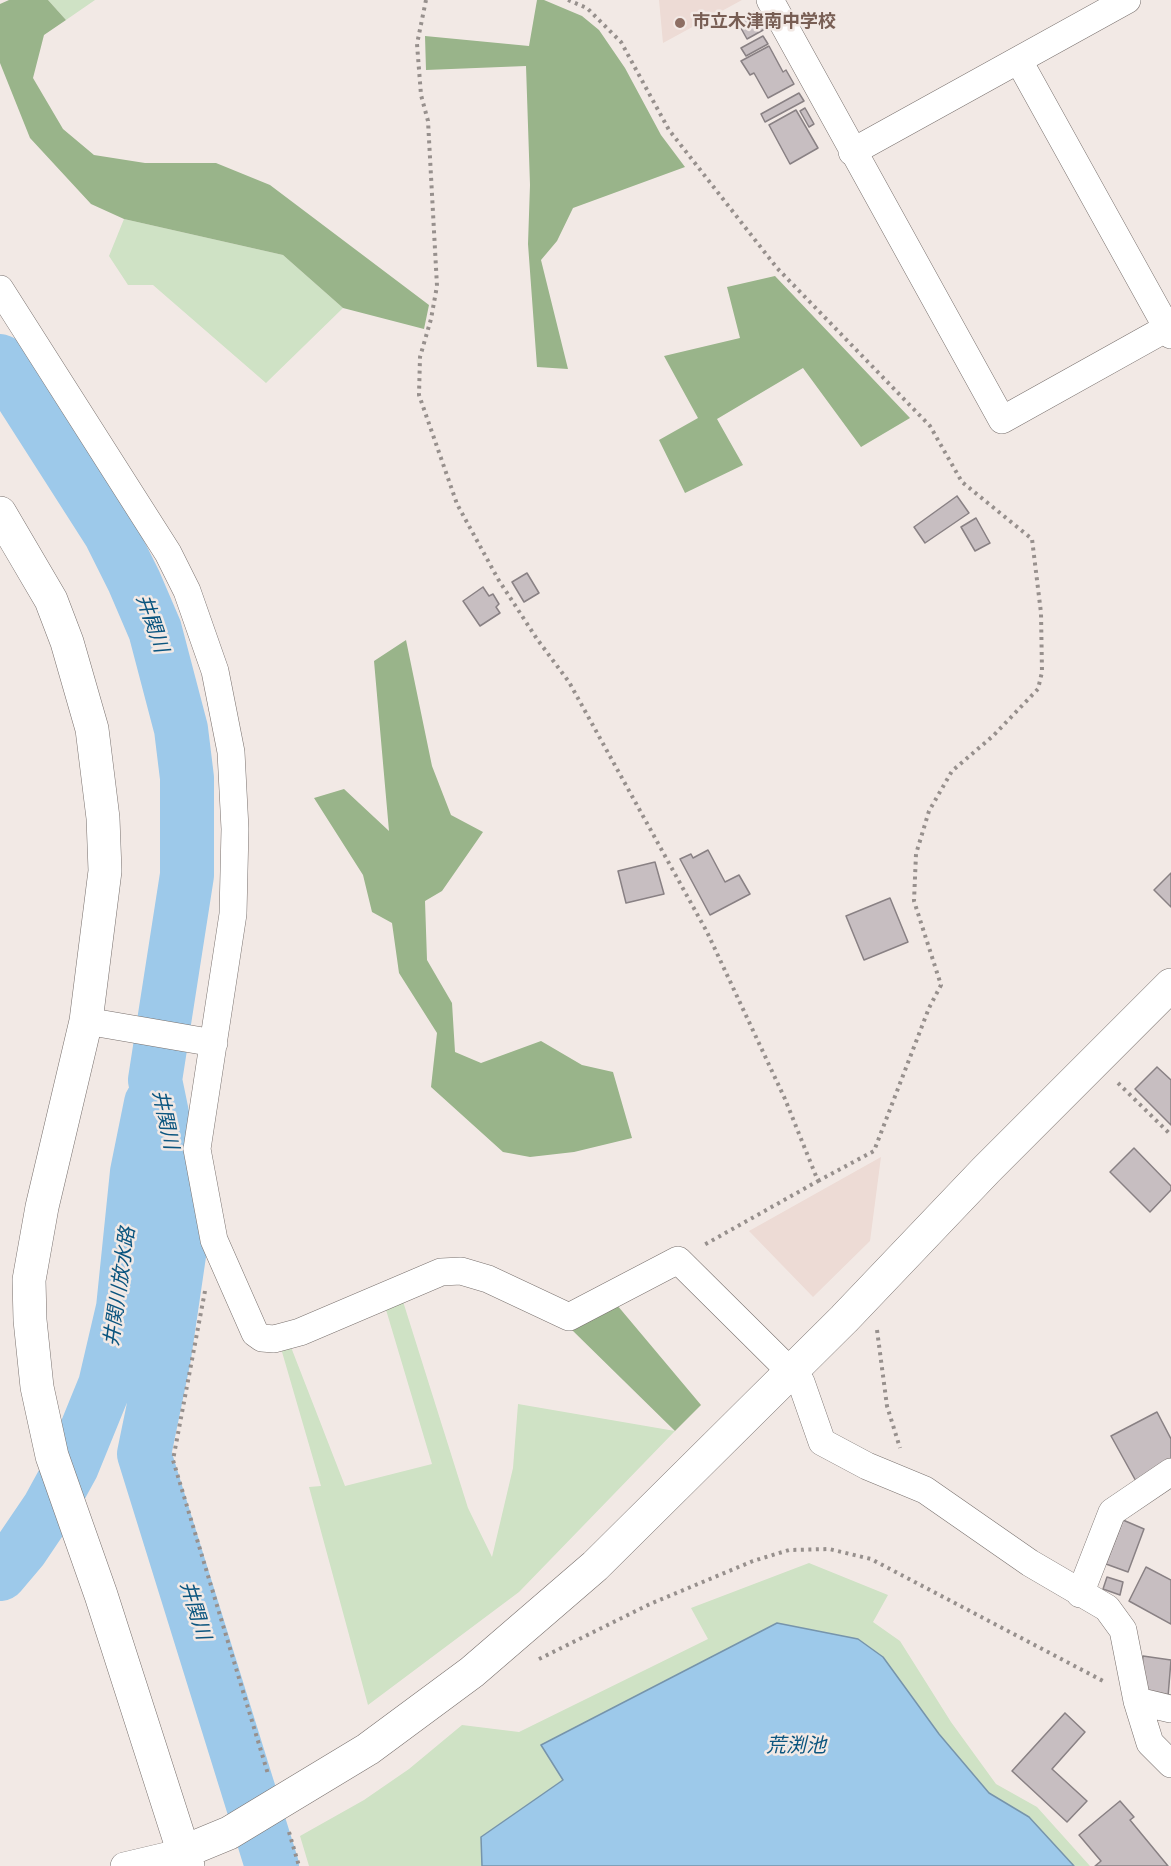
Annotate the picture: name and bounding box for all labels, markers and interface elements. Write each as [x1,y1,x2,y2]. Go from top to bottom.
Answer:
place label: 市立木津南中学校 [692,12,836,34]
marker: 市立木津南中学校 [673,16,687,30]
water label: 井関川 [129,592,171,656]
water label: 井関川 [145,1088,181,1152]
water label: 井関川放水路 [102,1226,142,1348]
water label: 井関川 [173,1579,213,1643]
water label: 荒渕池 [766,1736,826,1760]

